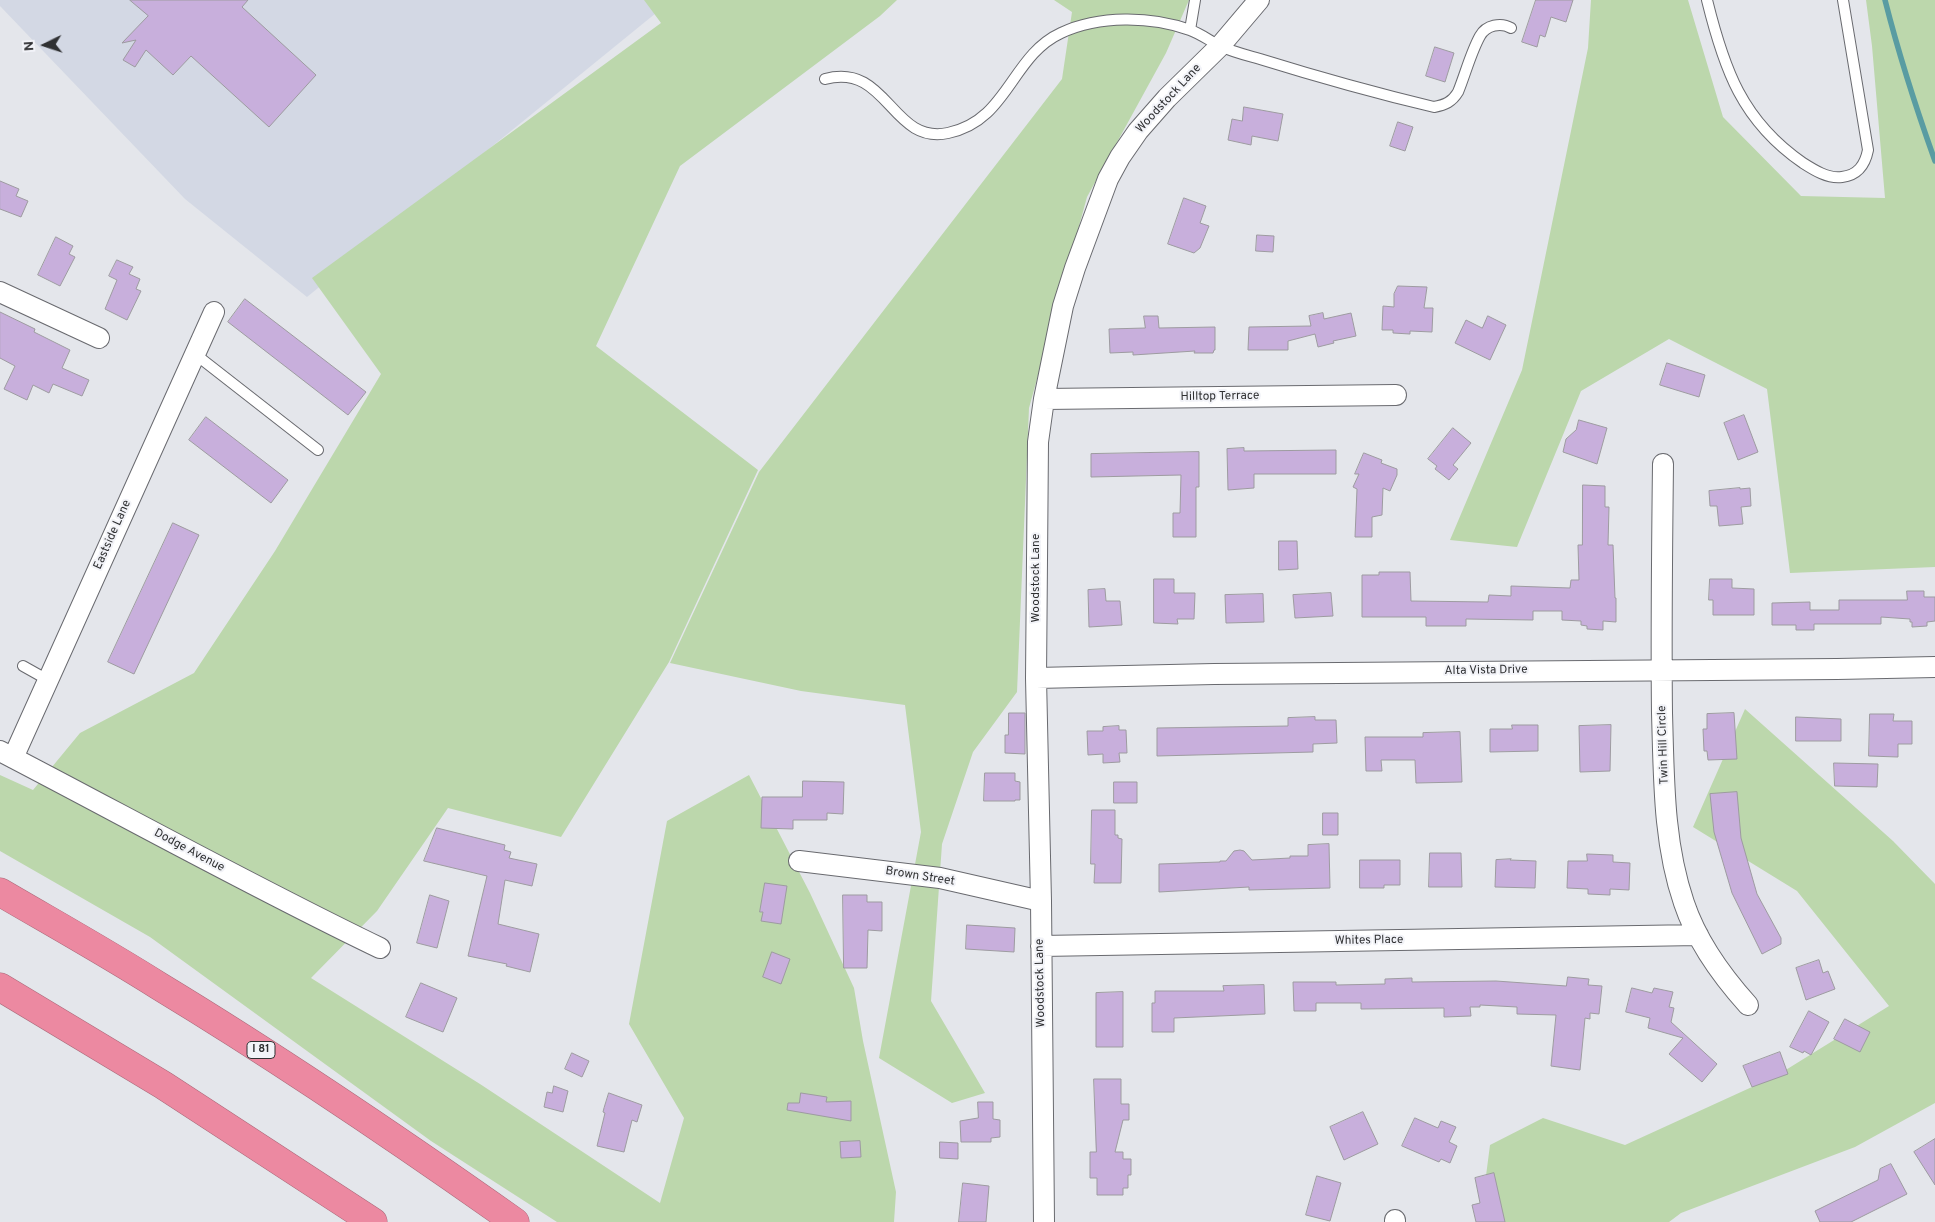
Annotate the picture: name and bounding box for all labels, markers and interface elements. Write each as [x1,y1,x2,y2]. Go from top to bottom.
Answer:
north arrow [20,20,70,70]
text: N [21,40,38,52]
street label: Woodstock Lane [1133,62,1205,136]
street label: Hilltop Terrace [1180,389,1260,405]
street label: Eastside Lane [91,498,135,572]
street label: Woodstock Lane [1030,534,1044,622]
street label: Alta Vista Drive [1444,663,1528,679]
street label: Twin Hill Circle [1655,705,1673,785]
street label: Dodge Avenue [151,826,227,876]
street label: Brown Street [884,864,956,890]
street label: Whites Place [1334,933,1404,949]
street label: Woodstock Lane [1033,938,1049,1028]
road number: I 81 [247,1042,275,1058]

